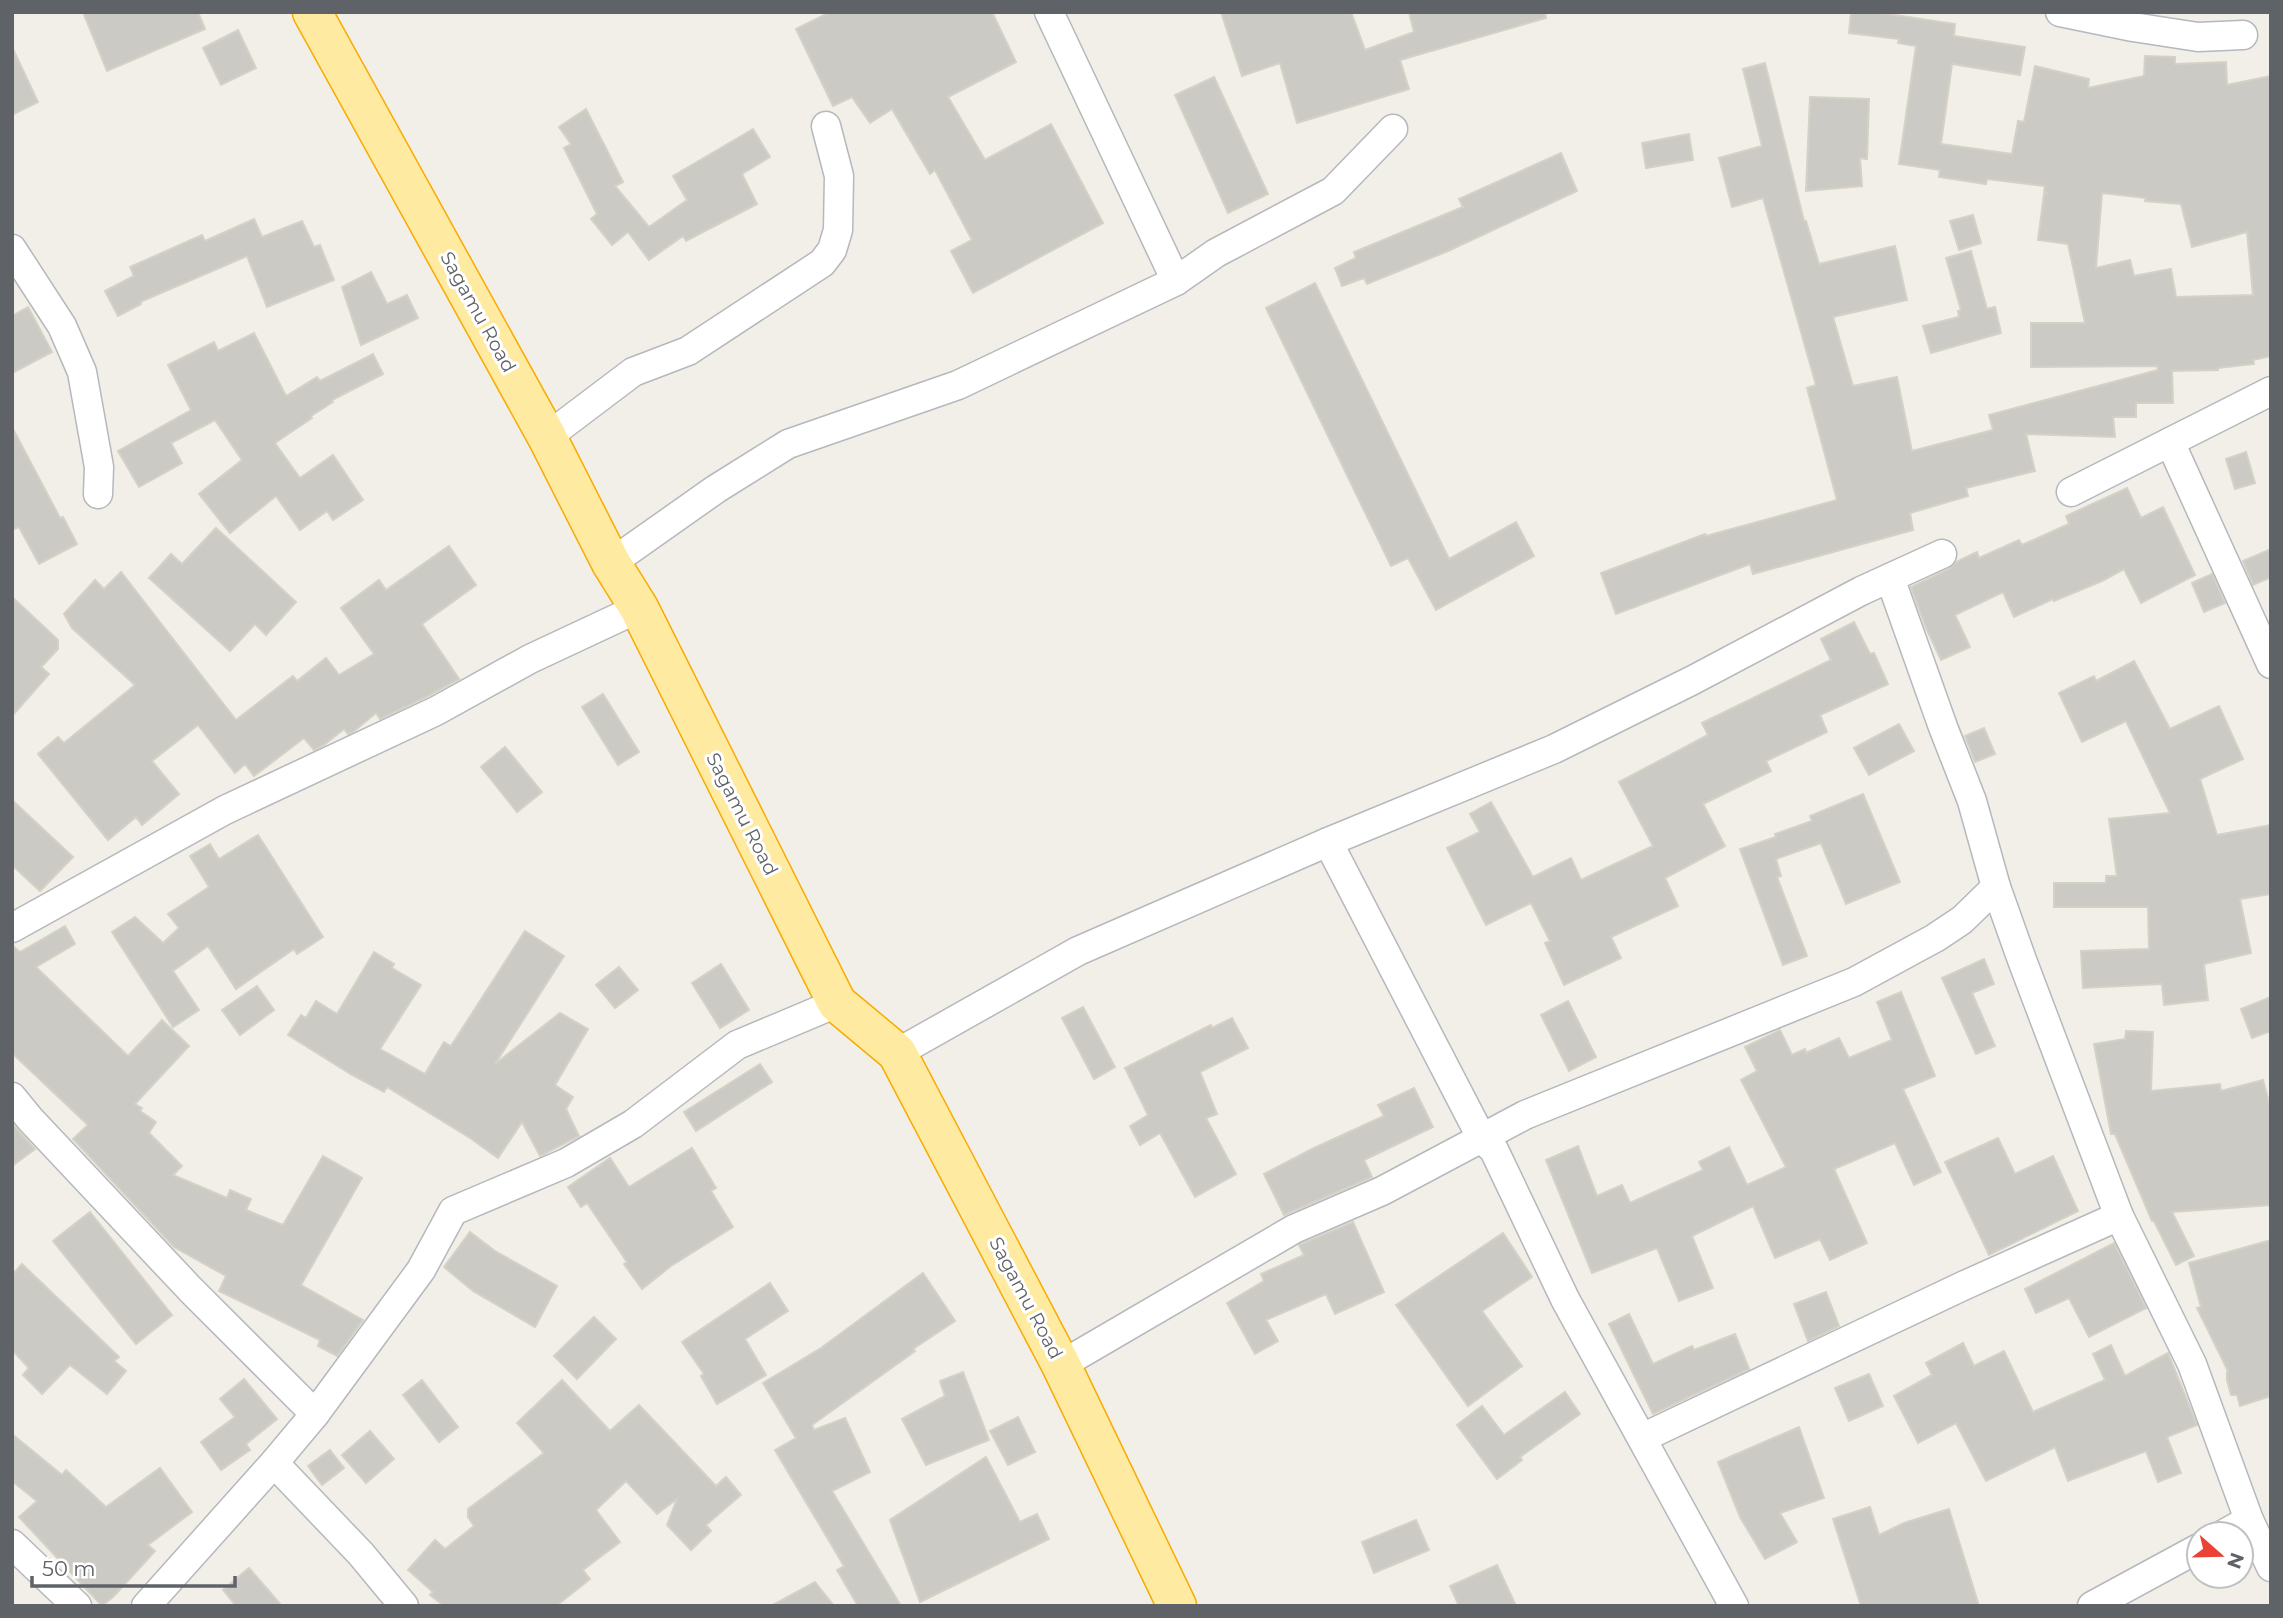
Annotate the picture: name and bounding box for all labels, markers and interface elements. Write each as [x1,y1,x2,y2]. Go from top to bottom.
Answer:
street label: Sagamu Road [435,248,521,376]
street label: Sagamu Road [701,749,783,879]
street label: Sagamu Road [984,1233,1068,1363]
north arrow [2185,1520,2255,1590]
scale bar [32,1544,234,1588]
text: N [2222,1549,2249,1572]
text: 50 m [42,1556,96,1581]

